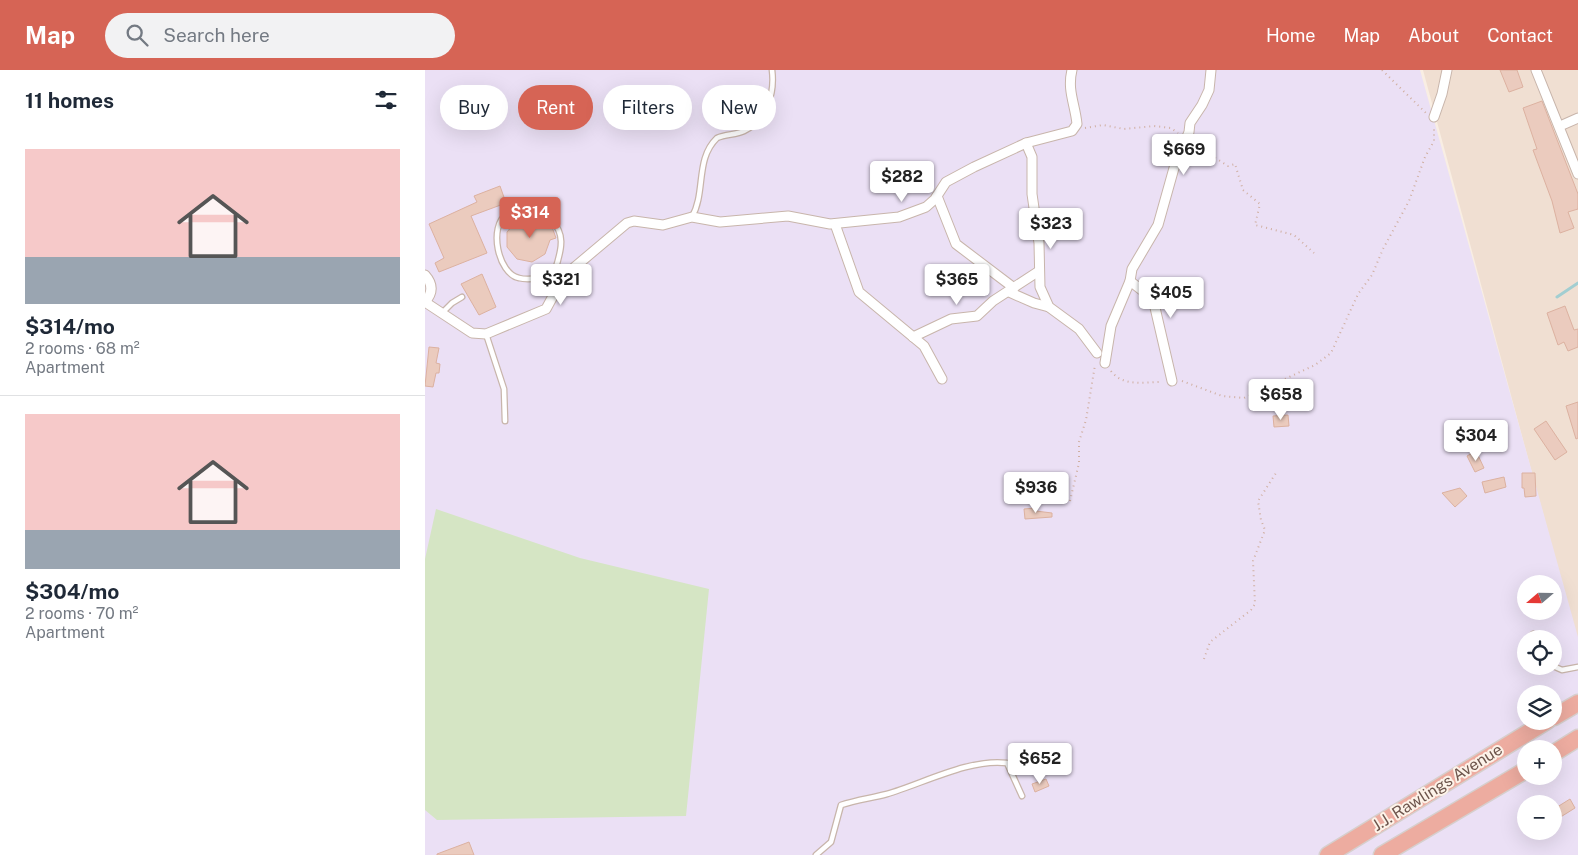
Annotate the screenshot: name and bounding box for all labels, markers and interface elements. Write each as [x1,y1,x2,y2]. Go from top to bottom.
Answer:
search box [105,13,455,58]
text: Map [25,21,75,49]
icon: search [123,21,151,49]
text: Search here [163,24,270,46]
text: Home [1266,25,1316,46]
text: Map [1344,25,1380,46]
text: About [1408,25,1459,46]
text: Contact [1487,25,1553,46]
chip: Buy [440,85,508,130]
chip: Rent [518,85,593,130]
chip: Filters [603,85,692,130]
chip: New [702,85,776,130]
icon: filters [372,86,400,114]
text: 11 homes [25,88,114,113]
pin: $669 [1154,134,1214,176]
text: $669 [1163,140,1205,159]
pin: $282 [872,160,932,203]
text: $282 [881,167,923,186]
icon: home [168,181,258,271]
pin: $314 [500,196,560,239]
text: $314 [511,203,549,222]
pin: $323 [1021,208,1081,250]
text: $323 [1030,214,1072,233]
pin: $321 [531,264,591,306]
pin: $365 [927,264,987,306]
text: $321 [542,270,580,289]
text: $365 [936,270,978,289]
pin: $405 [1141,276,1201,319]
text: $405 [1150,283,1192,302]
text: $314/mo [25,314,115,339]
text: 2 rooms · 68 m² [25,339,140,358]
text: Apartment [25,358,105,377]
pin: $658 [1251,378,1311,421]
text: $658 [1260,385,1303,404]
pin: $304 [1446,420,1506,462]
text: $304 [1455,426,1497,445]
icon: home [168,447,258,537]
pin: $936 [1006,472,1066,514]
text: $936 [1015,478,1057,497]
north arrow [1517,575,1563,620]
map controls [1517,575,1562,840]
text: $304/mo [25,579,119,604]
text: 2 rooms · 70 m² [25,604,138,623]
text: Apartment [25,623,105,642]
button: locate [1517,630,1562,675]
button: layers [1517,685,1562,730]
street label: J.J. Rawlings Avenue [1369,740,1506,835]
button: + [1517,740,1562,785]
pin: $652 [1010,742,1070,785]
text: $652 [1019,749,1061,768]
button: − [1517,795,1562,840]

